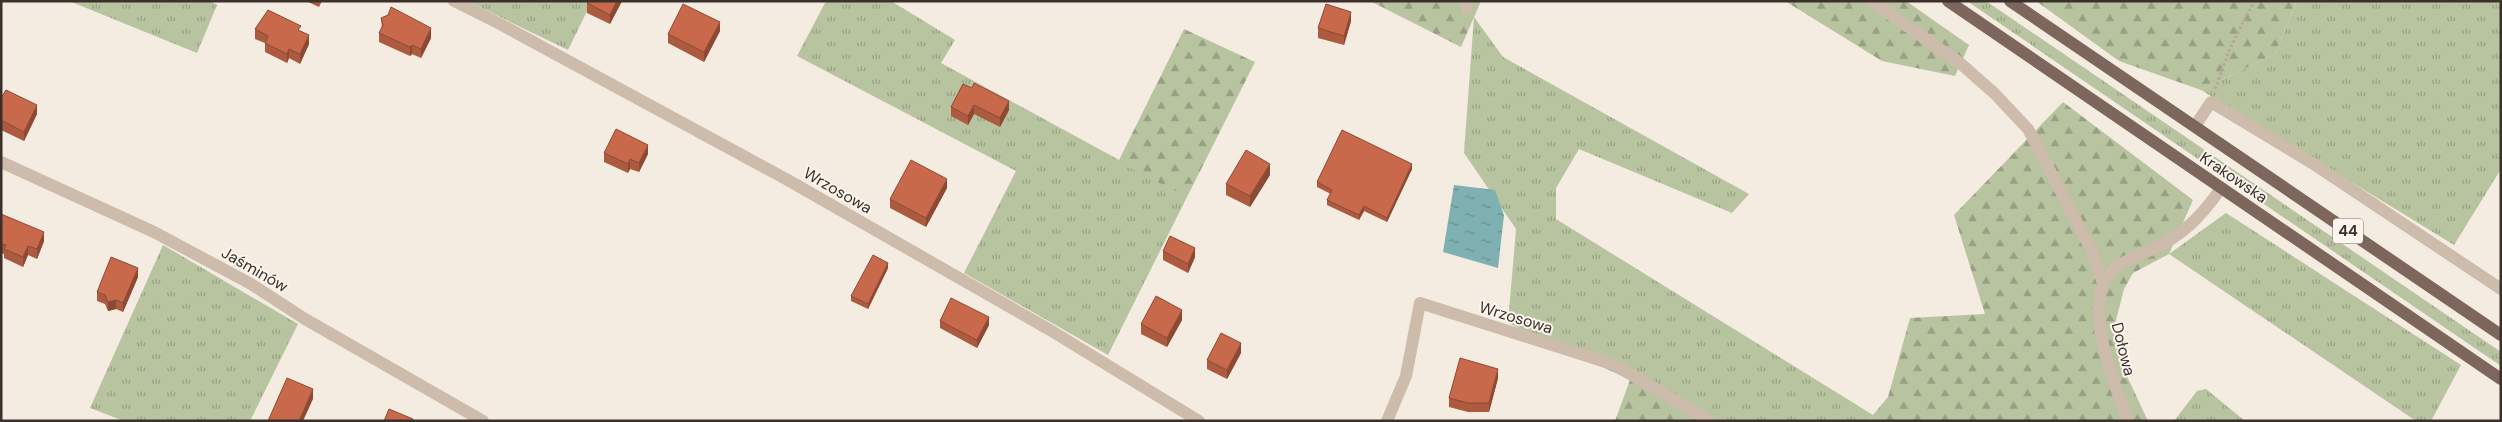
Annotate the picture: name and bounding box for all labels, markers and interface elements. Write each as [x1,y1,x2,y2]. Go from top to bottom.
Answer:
street label: Krakowska [2196,147,2272,208]
street label: Wrzosowa [800,162,876,218]
road number: 44 [2333,218,2363,244]
street label: Jaśminów [218,242,292,297]
street label: Wrzosowa [1477,296,1555,339]
street label: Dołowa [2107,320,2140,378]

